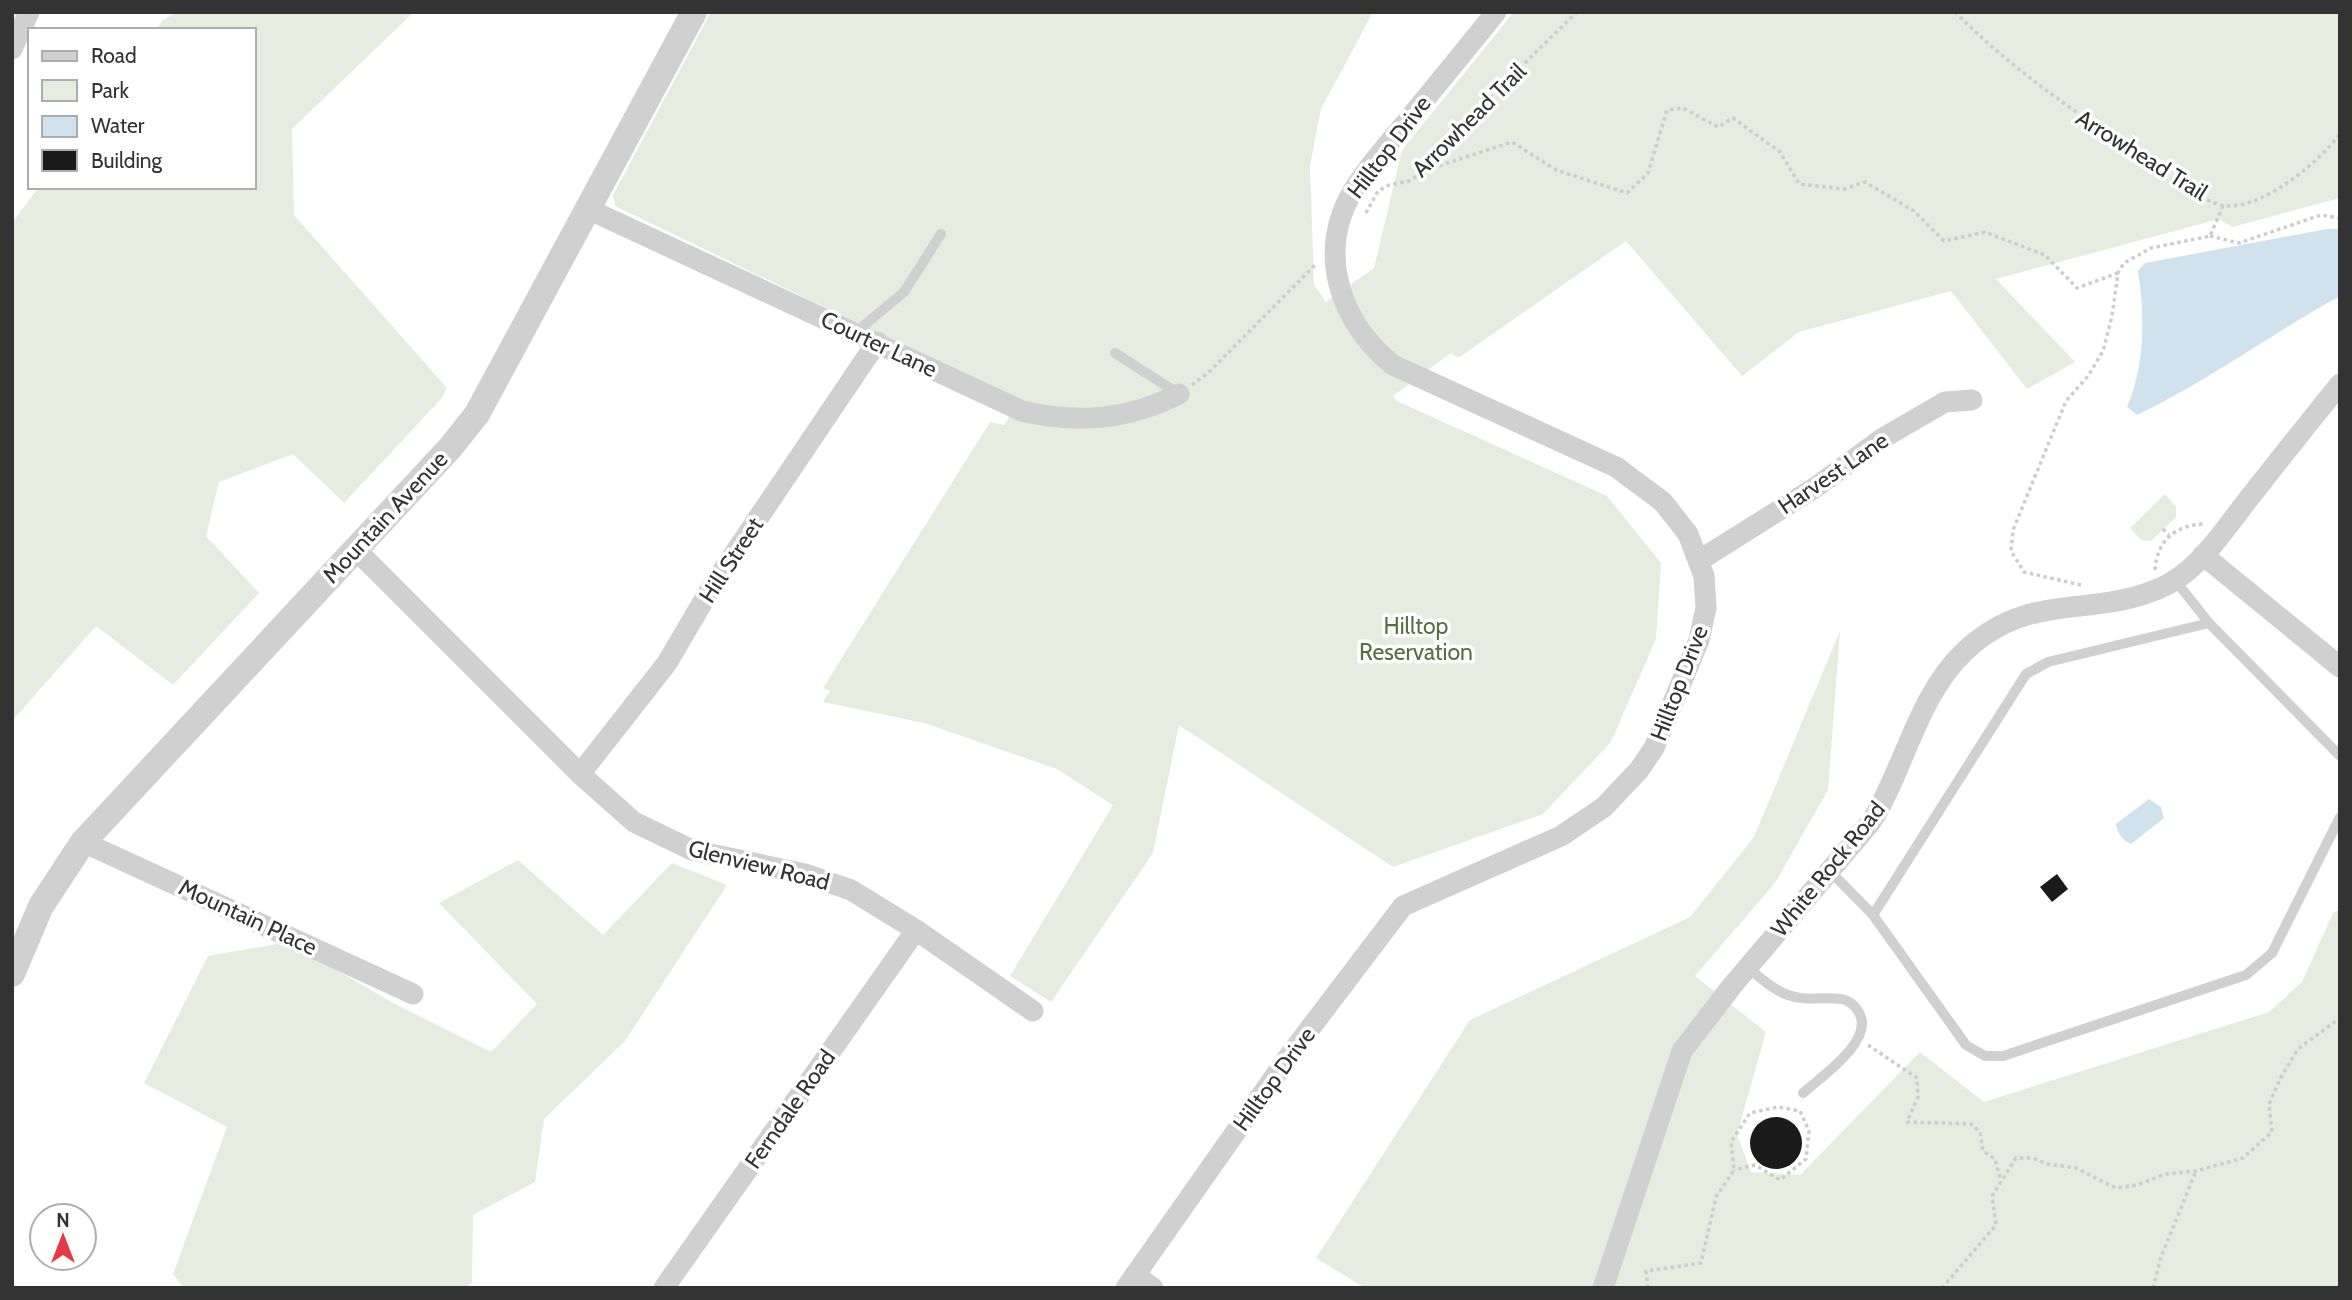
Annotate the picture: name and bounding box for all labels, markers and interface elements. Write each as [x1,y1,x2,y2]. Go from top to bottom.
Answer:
legend [28,28,256,189]
text: Road [91,43,137,68]
street label: Arrowhead Trail [1406,57,1532,183]
text: Park [91,78,129,103]
street label: Hilltop Drive [1341,90,1437,204]
street label: Arrowhead Trail [2071,104,2213,207]
text: Water [91,113,145,138]
text: Building [91,148,163,173]
street label: Courter Lane [816,305,942,383]
street label: Harvest Lane [1773,426,1894,520]
street label: Mountain Avenue [317,445,453,589]
street label: Hill Street [693,512,769,608]
park label: Hilltop Reservation [1359,612,1473,666]
street label: Hilltop Drive [1644,621,1714,745]
street label: White Rock Road [1765,796,1891,942]
street label: Glenview Road [685,834,833,896]
street label: Mountain Place [175,873,322,961]
street label: Hilltop Drive [1227,1021,1321,1136]
street label: Ferndale Road [739,1044,841,1174]
north arrow [28,1202,98,1272]
text: N [56,1209,70,1232]

